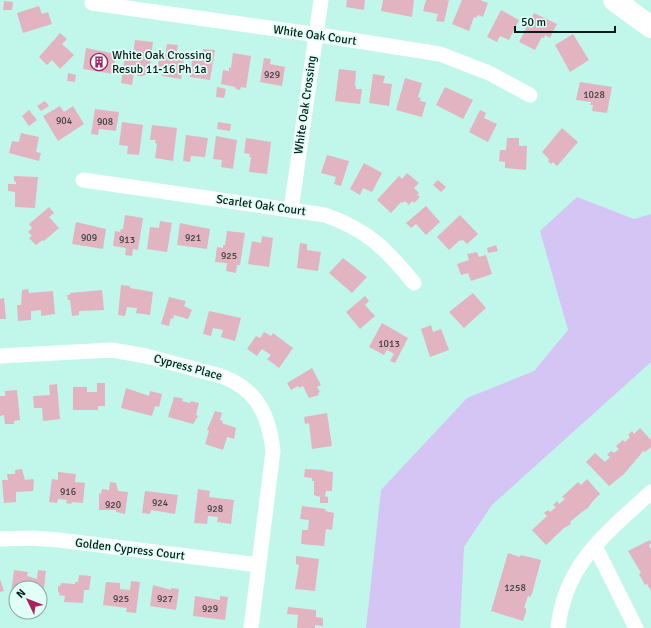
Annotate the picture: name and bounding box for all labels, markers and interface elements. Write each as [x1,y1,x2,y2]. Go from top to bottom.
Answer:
scale bar [515,8,615,34]
text: 50 m [521,15,546,30]
street label: White Oak Court [272,22,358,49]
place label: White Oak Crossing Resub 11-16 Ph 1a [112,48,212,77]
building icon: White Oak Crossing Resub 11-16 Ph 1a [89,52,109,72]
street label: White Oak Crossing [291,55,320,155]
house number: 929 [264,69,280,81]
house number: 1028 [583,89,605,101]
house number: 904 [56,115,73,127]
house number: 908 [97,116,113,128]
street label: Scarlet Oak Court [215,192,307,219]
house number: 909 [81,232,97,244]
house number: 921 [185,232,201,244]
house number: 913 [119,234,135,246]
house number: 925 [221,250,237,262]
house number: 1013 [378,338,400,350]
street label: Cypress Place [152,351,224,384]
house number: 916 [60,486,76,498]
house number: 924 [152,497,169,509]
house number: 920 [105,499,121,511]
house number: 928 [207,503,223,515]
street label: Golden Cypress Court [74,535,186,564]
north arrow [8,580,48,620]
house number: 1258 [504,582,526,594]
text: N [14,586,28,601]
house number: 925 [113,593,129,605]
house number: 927 [157,593,173,605]
house number: 929 [202,603,218,615]

